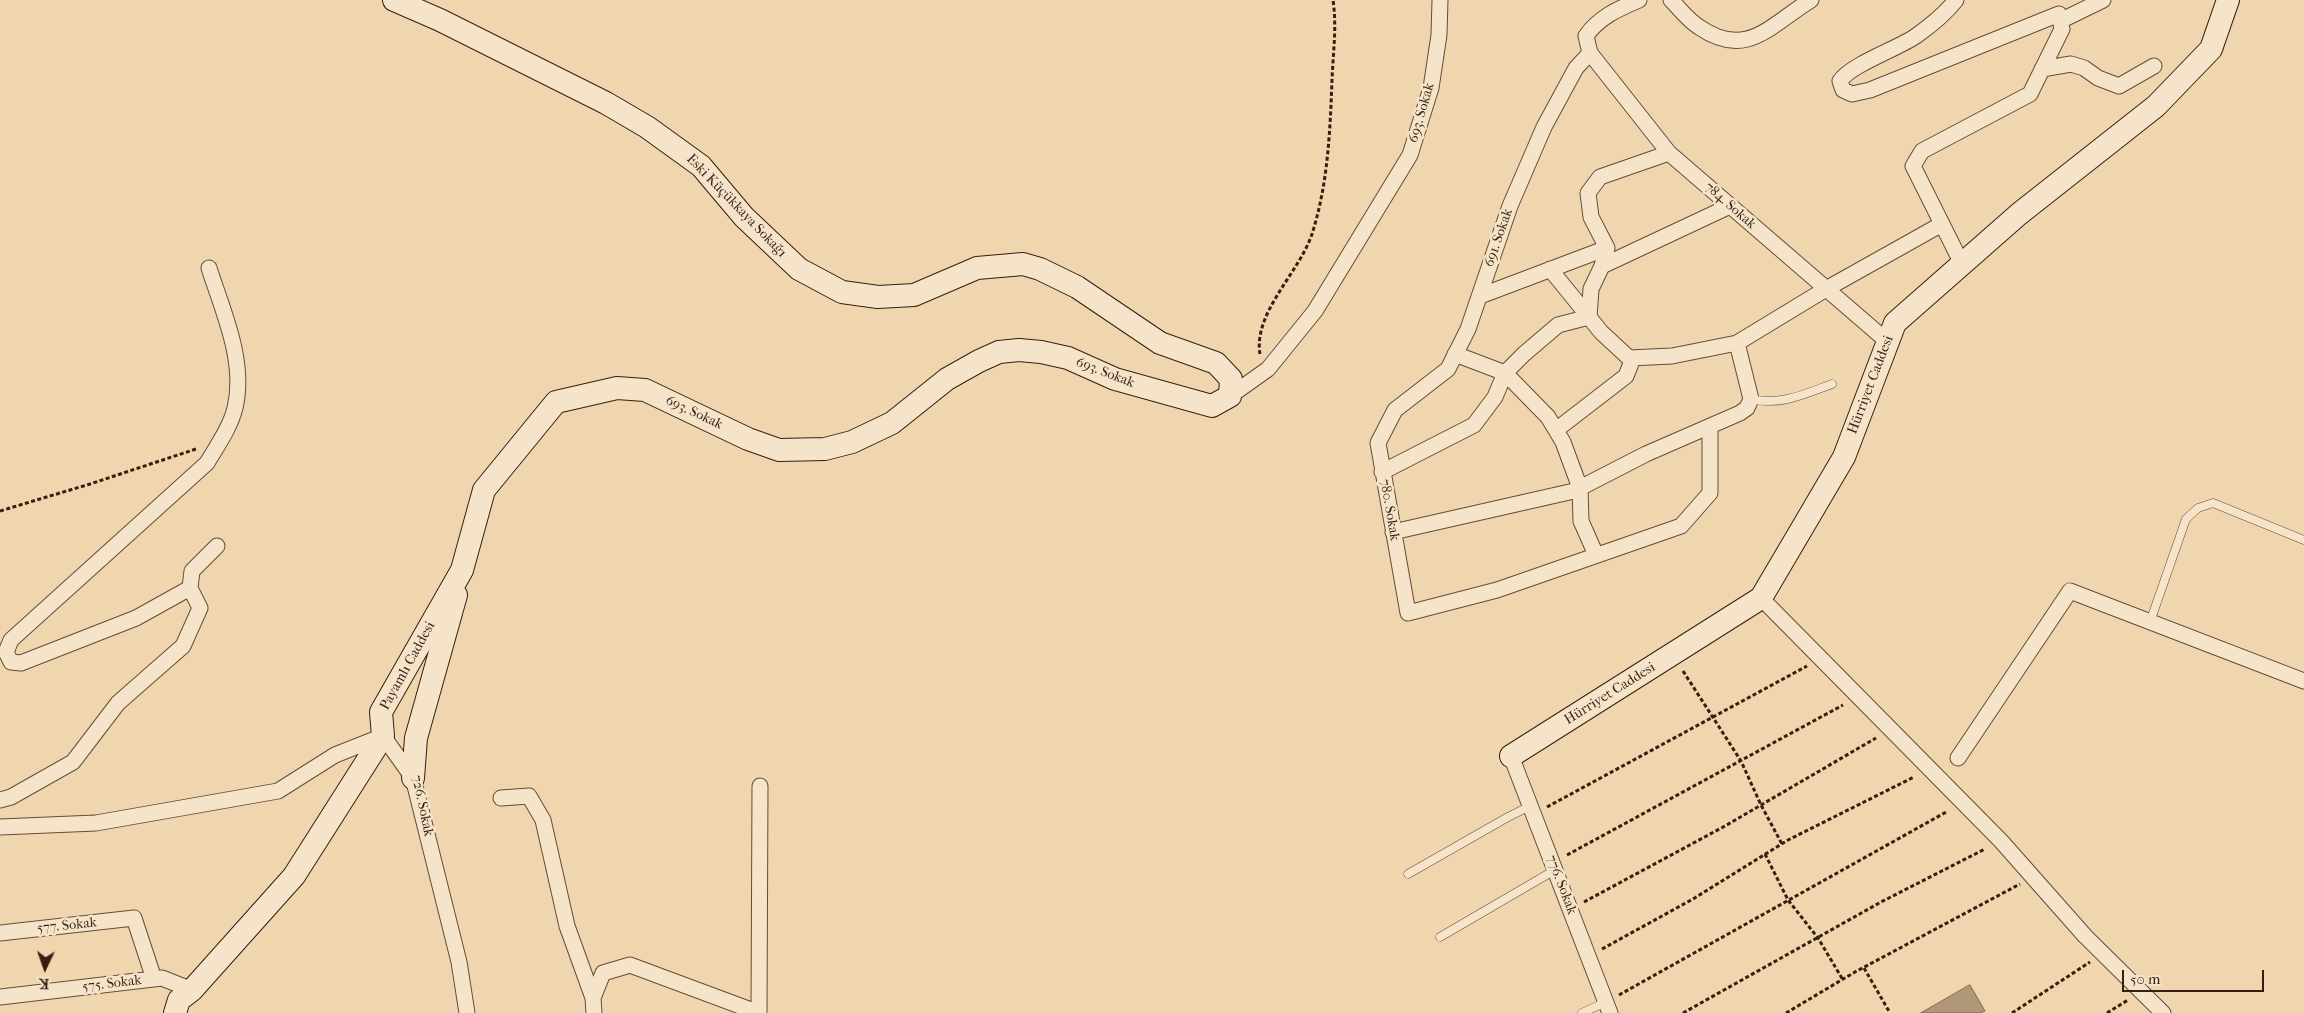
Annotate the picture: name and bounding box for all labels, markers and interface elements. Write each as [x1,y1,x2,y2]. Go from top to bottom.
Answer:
street label: 693. Sokak [1405,81,1439,145]
street label: Eski Küçükkaya Sokağı [682,151,790,261]
street label: 784. Sokak [1701,179,1759,233]
street label: 691. Sokak [1481,207,1517,269]
street label: Hürriyet Caddesi [1845,333,1897,437]
street label: 693. Sokak [1073,354,1137,392]
street label: 693. Sokak [663,392,725,434]
street label: 780. Sokak [1375,478,1403,542]
street label: Payamlı Caddesi [377,619,439,713]
street label: Hürriyet Caddesi [1561,659,1659,729]
street label: 726. Sokak [407,774,437,838]
street label: 776. Sokak [1542,853,1580,917]
street label: 577. Sokak [36,915,98,937]
north arrow [20,943,70,993]
scale bar [2124,960,2266,992]
text: 50 m [2130,970,2160,988]
street label: 575. Sokak [81,972,143,996]
text: K [39,975,50,992]

